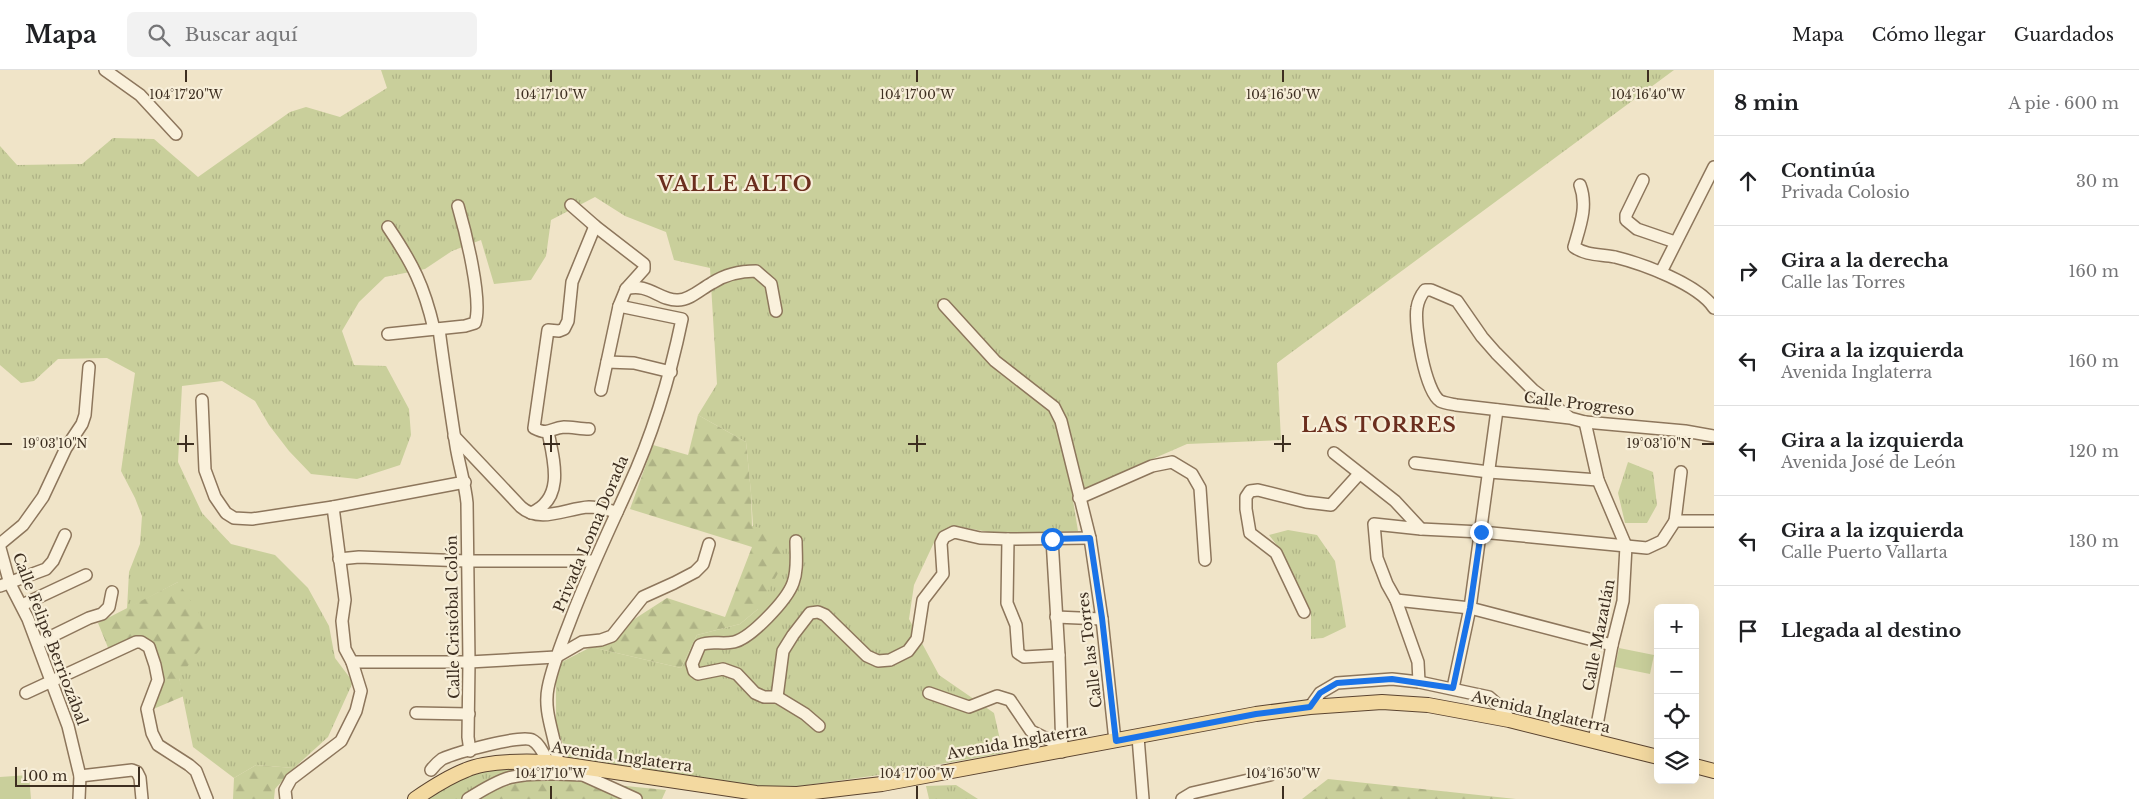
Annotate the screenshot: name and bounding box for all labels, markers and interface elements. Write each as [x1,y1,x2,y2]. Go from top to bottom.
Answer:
search box [127,12,477,57]
text: Mapa [25,20,97,49]
icon: search [145,21,173,49]
text: Buscar aquí [185,23,297,46]
text: Mapa [1792,24,1844,46]
text: Cómo llegar [1872,24,1986,46]
text: Guardados [2014,24,2114,46]
text: 104°17'20"W [149,87,224,102]
text: 104°17'10"W [515,87,588,102]
text: 104°17'00"W [880,87,955,102]
text: 104°16'50"W [1246,87,1321,102]
text: 104°16'40"W [1611,87,1686,102]
text: 8 min [1734,90,1799,116]
text: A pie · 600 m [2009,93,2119,113]
text: Continúa [1781,159,1875,182]
icon: ahead [1734,167,1762,195]
text: 30 m [2076,171,2119,191]
district label: VALLE ALTO [657,172,813,196]
text: Privada Colosio [1781,182,1910,202]
text: Gira a la derecha [1781,249,1949,272]
icon: right [1734,257,1762,285]
text: 160 m [2068,261,2119,281]
text: Calle las Torres [1781,272,1905,292]
text: Gira a la izquierda [1781,339,1964,362]
icon: left [1734,347,1762,375]
text: 160 m [2068,351,2119,371]
text: Avenida Inglaterra [1781,362,1932,382]
street label: Calle Progreso [1523,387,1636,420]
district label: LAS TORRES [1301,413,1457,437]
text: Gira a la izquierda [1781,429,1964,452]
text: 19°03'10"N [23,436,88,451]
text: 19°03'10"N [1627,436,1692,451]
icon: left [1734,437,1762,465]
text: 120 m [2069,441,2119,461]
street label: Privada Loma Dorada [549,452,632,615]
text: Avenida José de León [1781,452,1956,472]
text: Gira a la izquierda [1781,519,1964,542]
route end [1470,521,1493,544]
icon: left [1734,527,1762,555]
route start [1041,528,1064,551]
text: 130 m [2069,531,2119,551]
street label: Calle Cristóbal Colón [442,535,463,699]
text: Calle Puerto Vallarta [1781,542,1948,562]
street label: Calle Felipe Berriozábal [9,550,92,728]
street label: Calle Mazatlán [1578,577,1619,692]
street label: Calle las Torres [1073,591,1106,709]
map controls [1654,604,1699,784]
button: + [1654,604,1699,649]
icon: arrive [1734,617,1762,645]
text: Llegada al destino [1781,619,1961,642]
button: − [1654,649,1699,694]
street label: Avenida Inglaterra [1469,686,1613,737]
button: locate [1654,694,1699,739]
street label: Avenida Inglaterra [944,720,1089,763]
street label: Avenida Inglaterra [550,737,694,776]
button: layers [1654,739,1699,784]
scale bar [15,764,140,787]
text: 104°17'10"W [515,766,588,781]
text: 104°17'00"W [880,766,955,781]
text: 104°16'50"W [1246,766,1321,781]
text: 100 m [22,767,67,785]

